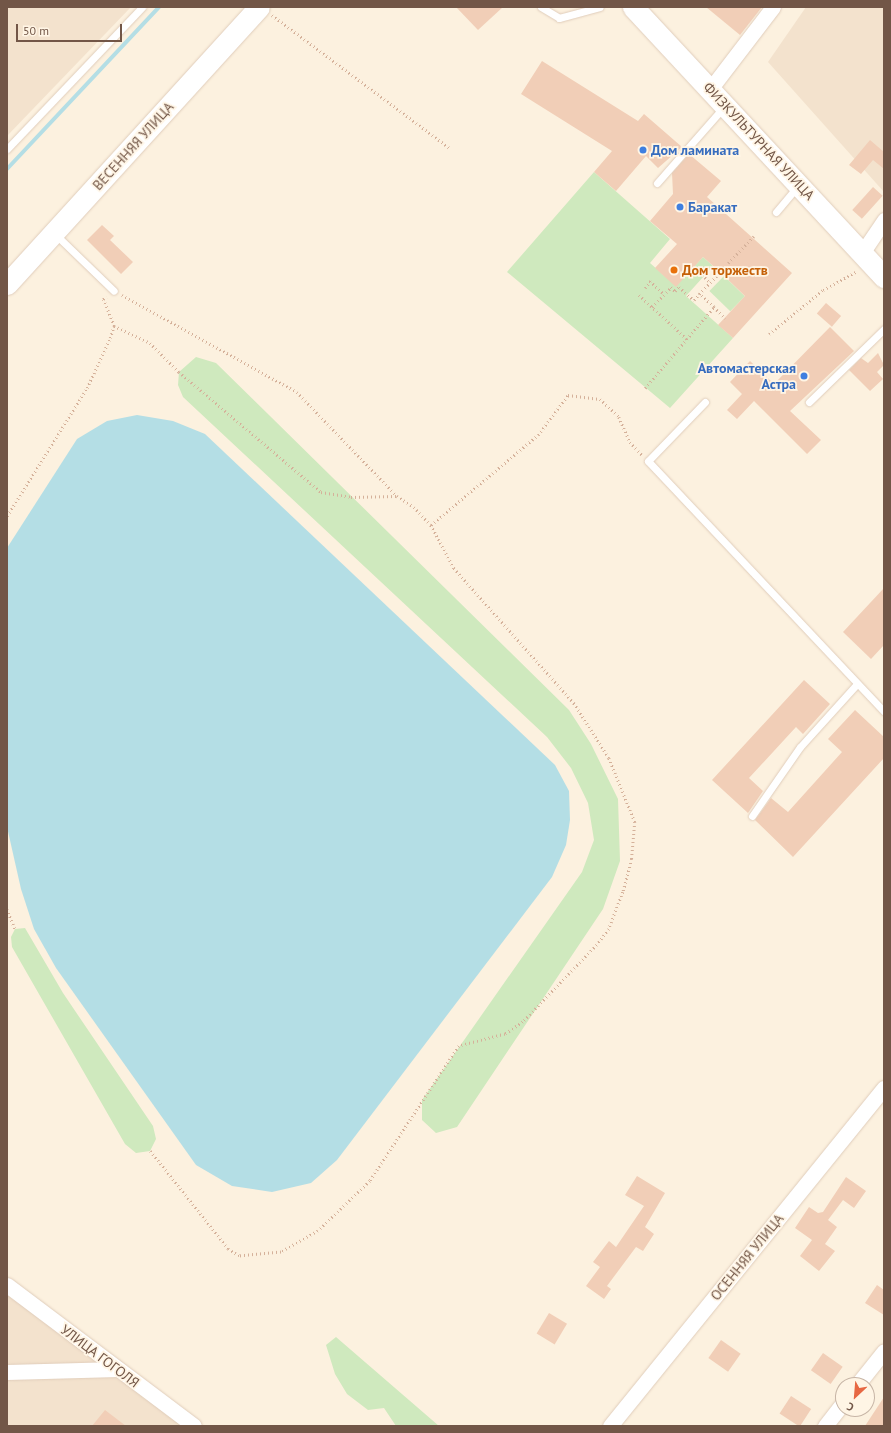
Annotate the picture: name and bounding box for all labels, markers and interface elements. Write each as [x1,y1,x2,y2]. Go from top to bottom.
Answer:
scale bar [18,16,124,42]
text: 50 m [23,23,49,38]
street label: ФИЗКУЛЬТУРНАЯ УЛИЦА [700,78,818,204]
street label: ВЕСЕННЯЯ УЛИЦА [89,98,177,194]
place label: Дом ламината [651,142,739,158]
marker: Дом ламината [638,145,648,155]
place label: Баракат [688,199,737,215]
marker: Баракат [675,202,685,212]
place label: Дом торжеств [682,262,768,278]
marker: Дом торжеств [669,265,679,275]
place label: Автомастерская Астра [698,360,796,392]
marker: Автомастерская Астра [799,371,809,381]
street label: ОСЕННЯЯ УЛИЦА [707,1210,787,1304]
street label: УЛИЦА ГОГОЛЯ [57,1321,143,1391]
north arrow [835,1377,875,1417]
text: С [844,1399,856,1415]

